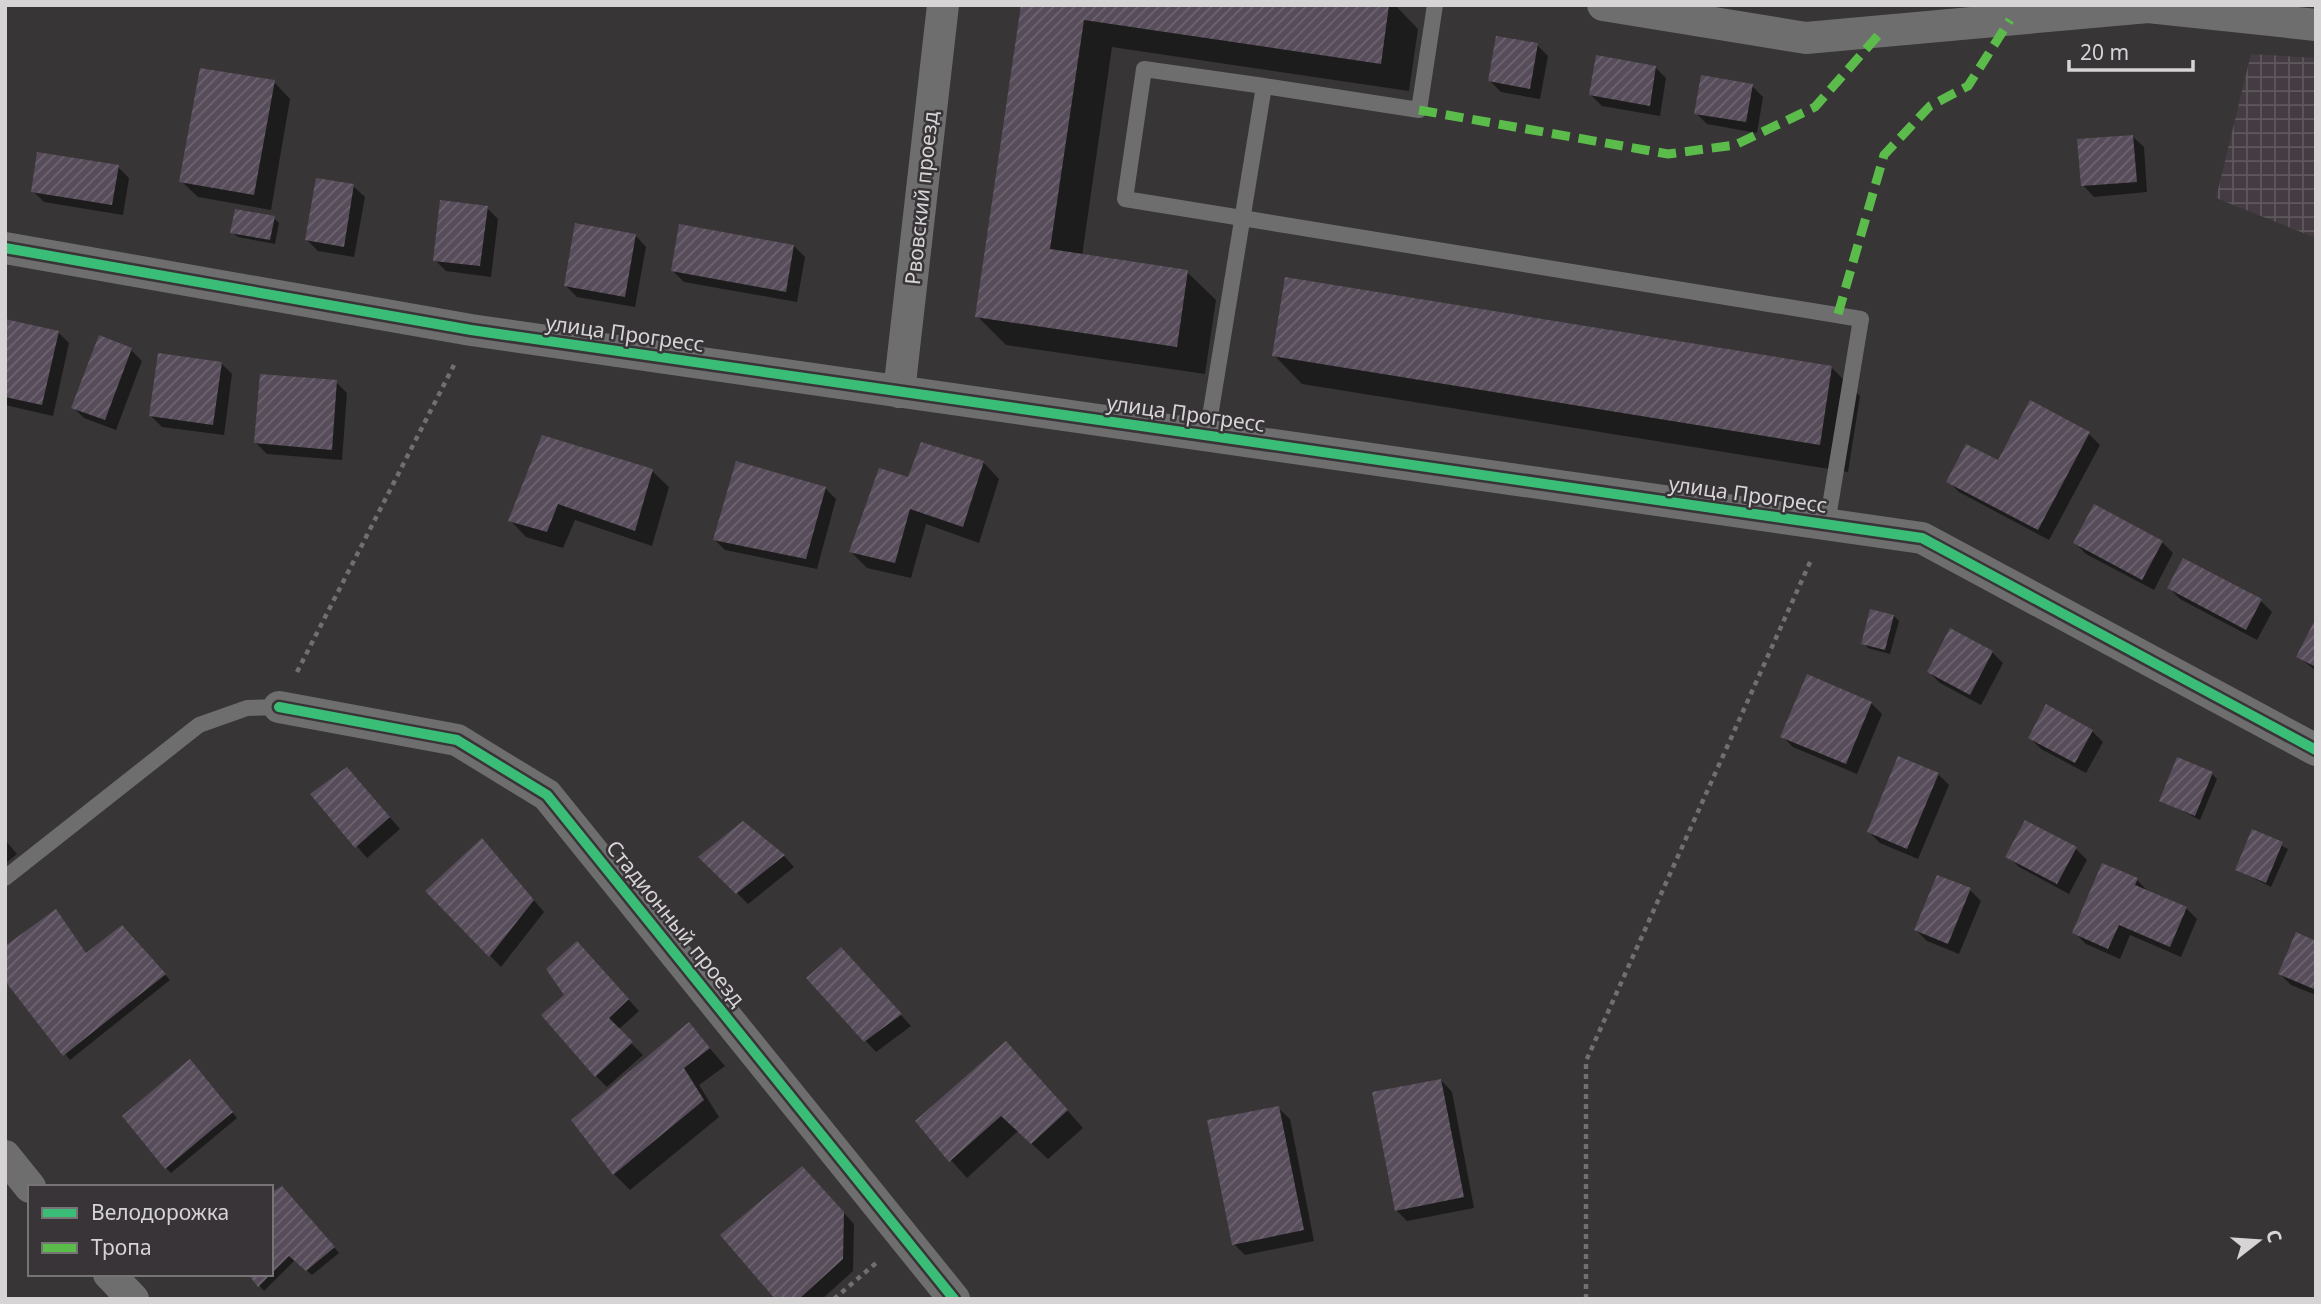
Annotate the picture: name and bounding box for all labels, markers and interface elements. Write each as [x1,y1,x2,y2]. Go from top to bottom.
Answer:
scale bar [2069,28,2193,72]
text: 20 m [2080,38,2129,66]
street label: Рвовский проезд [898,110,944,286]
street label: улица Прогресс [544,308,706,358]
street label: улица Прогресс [1105,388,1267,438]
street label: улица Прогресс [1667,469,1829,519]
street label: Стадионный проезд [600,834,752,1012]
legend [28,1185,273,1276]
text: Велодорожка [91,1198,229,1226]
north arrow [2223,1206,2293,1276]
text: С [2260,1226,2288,1246]
text: Тропа [91,1233,152,1261]

